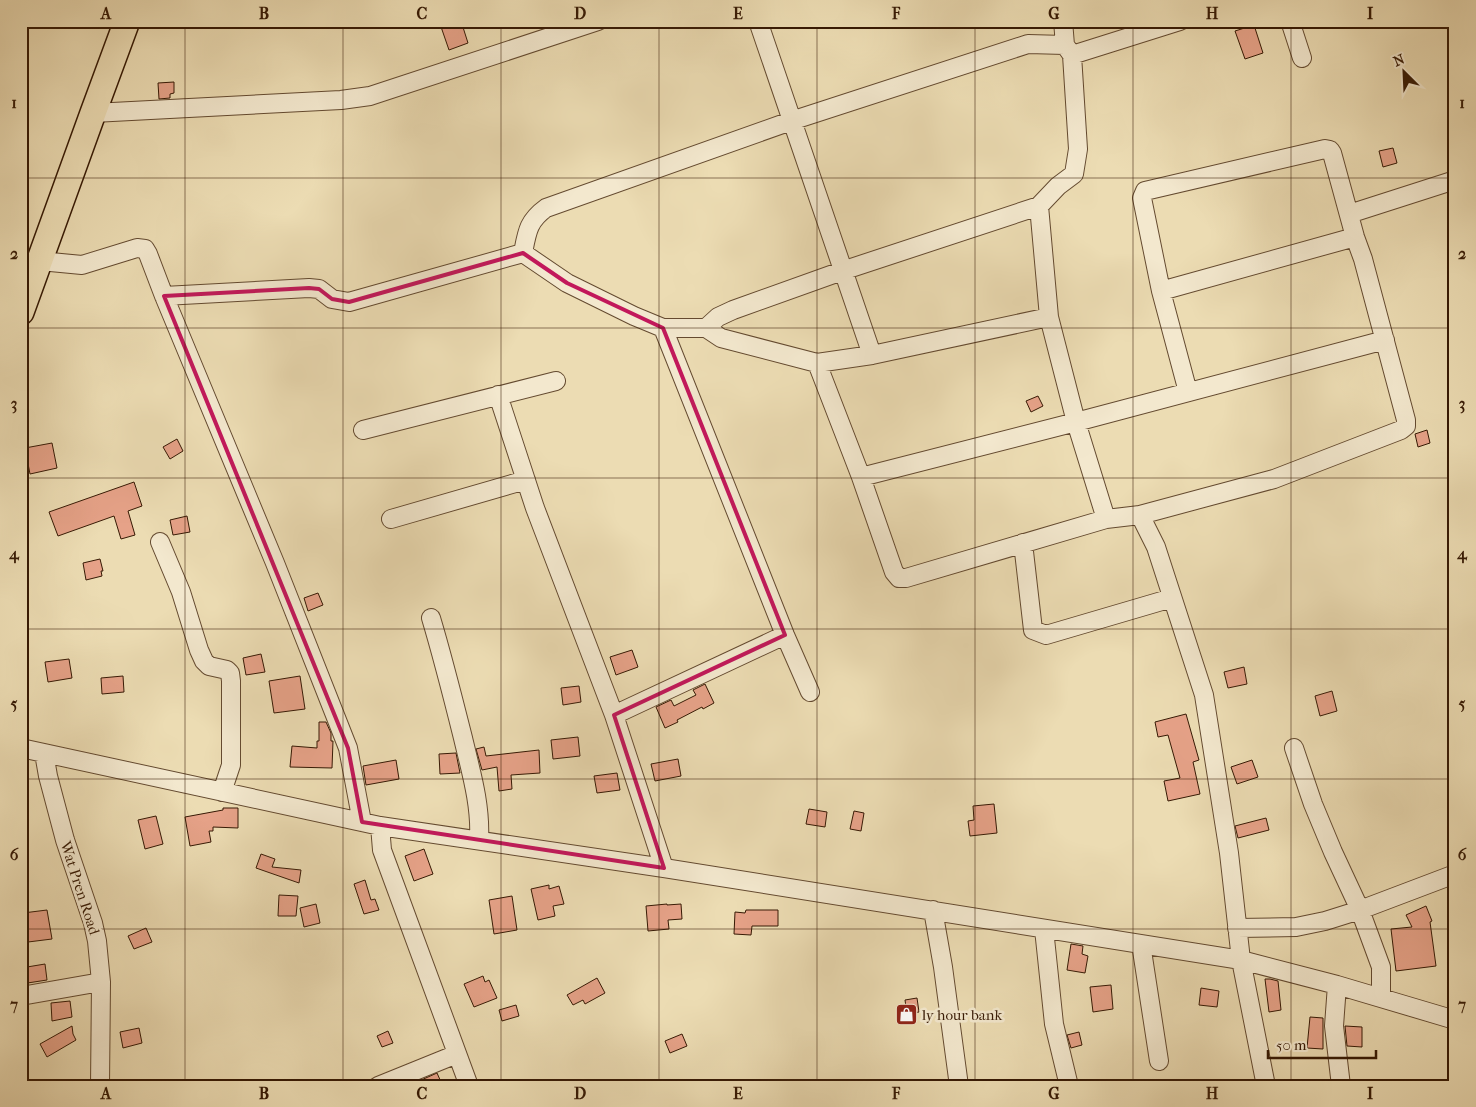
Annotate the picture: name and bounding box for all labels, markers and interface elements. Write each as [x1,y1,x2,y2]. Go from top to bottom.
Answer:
text: A [100,4,112,23]
text: B [259,4,269,23]
text: C [417,4,428,23]
text: D [574,4,586,23]
text: E [733,4,743,23]
text: F [891,4,901,23]
text: G [1048,4,1060,23]
text: H [1206,4,1219,23]
text: I [1367,4,1374,23]
north arrow [1378,48,1428,98]
text: N [1391,51,1408,71]
text: 1 [11,93,17,112]
text: 1 [1459,93,1465,112]
text: 2 [10,244,18,263]
text: 2 [1458,244,1466,263]
text: 3 [11,394,17,414]
text: 3 [1459,394,1465,414]
text: 4 [8,544,20,564]
text: 4 [1456,544,1468,564]
text: 5 [11,694,18,713]
text: 5 [1459,694,1466,713]
street label: Wat Pren Road [56,838,104,938]
text: 6 [10,845,19,864]
text: 6 [1458,845,1467,864]
text: 7 [9,995,18,1014]
text: 7 [1457,995,1466,1014]
shop icon: ly hour bank [894,1003,918,1027]
place label: ly hour bank [921,1006,1002,1024]
scale bar [1268,1027,1376,1059]
text: 50 m [1276,1036,1307,1054]
text: A [100,1084,112,1103]
text: B [259,1084,269,1103]
text: C [417,1084,428,1103]
text: D [574,1084,586,1103]
text: E [733,1084,743,1103]
text: F [891,1084,901,1103]
text: G [1048,1084,1060,1103]
text: H [1206,1084,1219,1103]
text: I [1367,1084,1374,1103]

